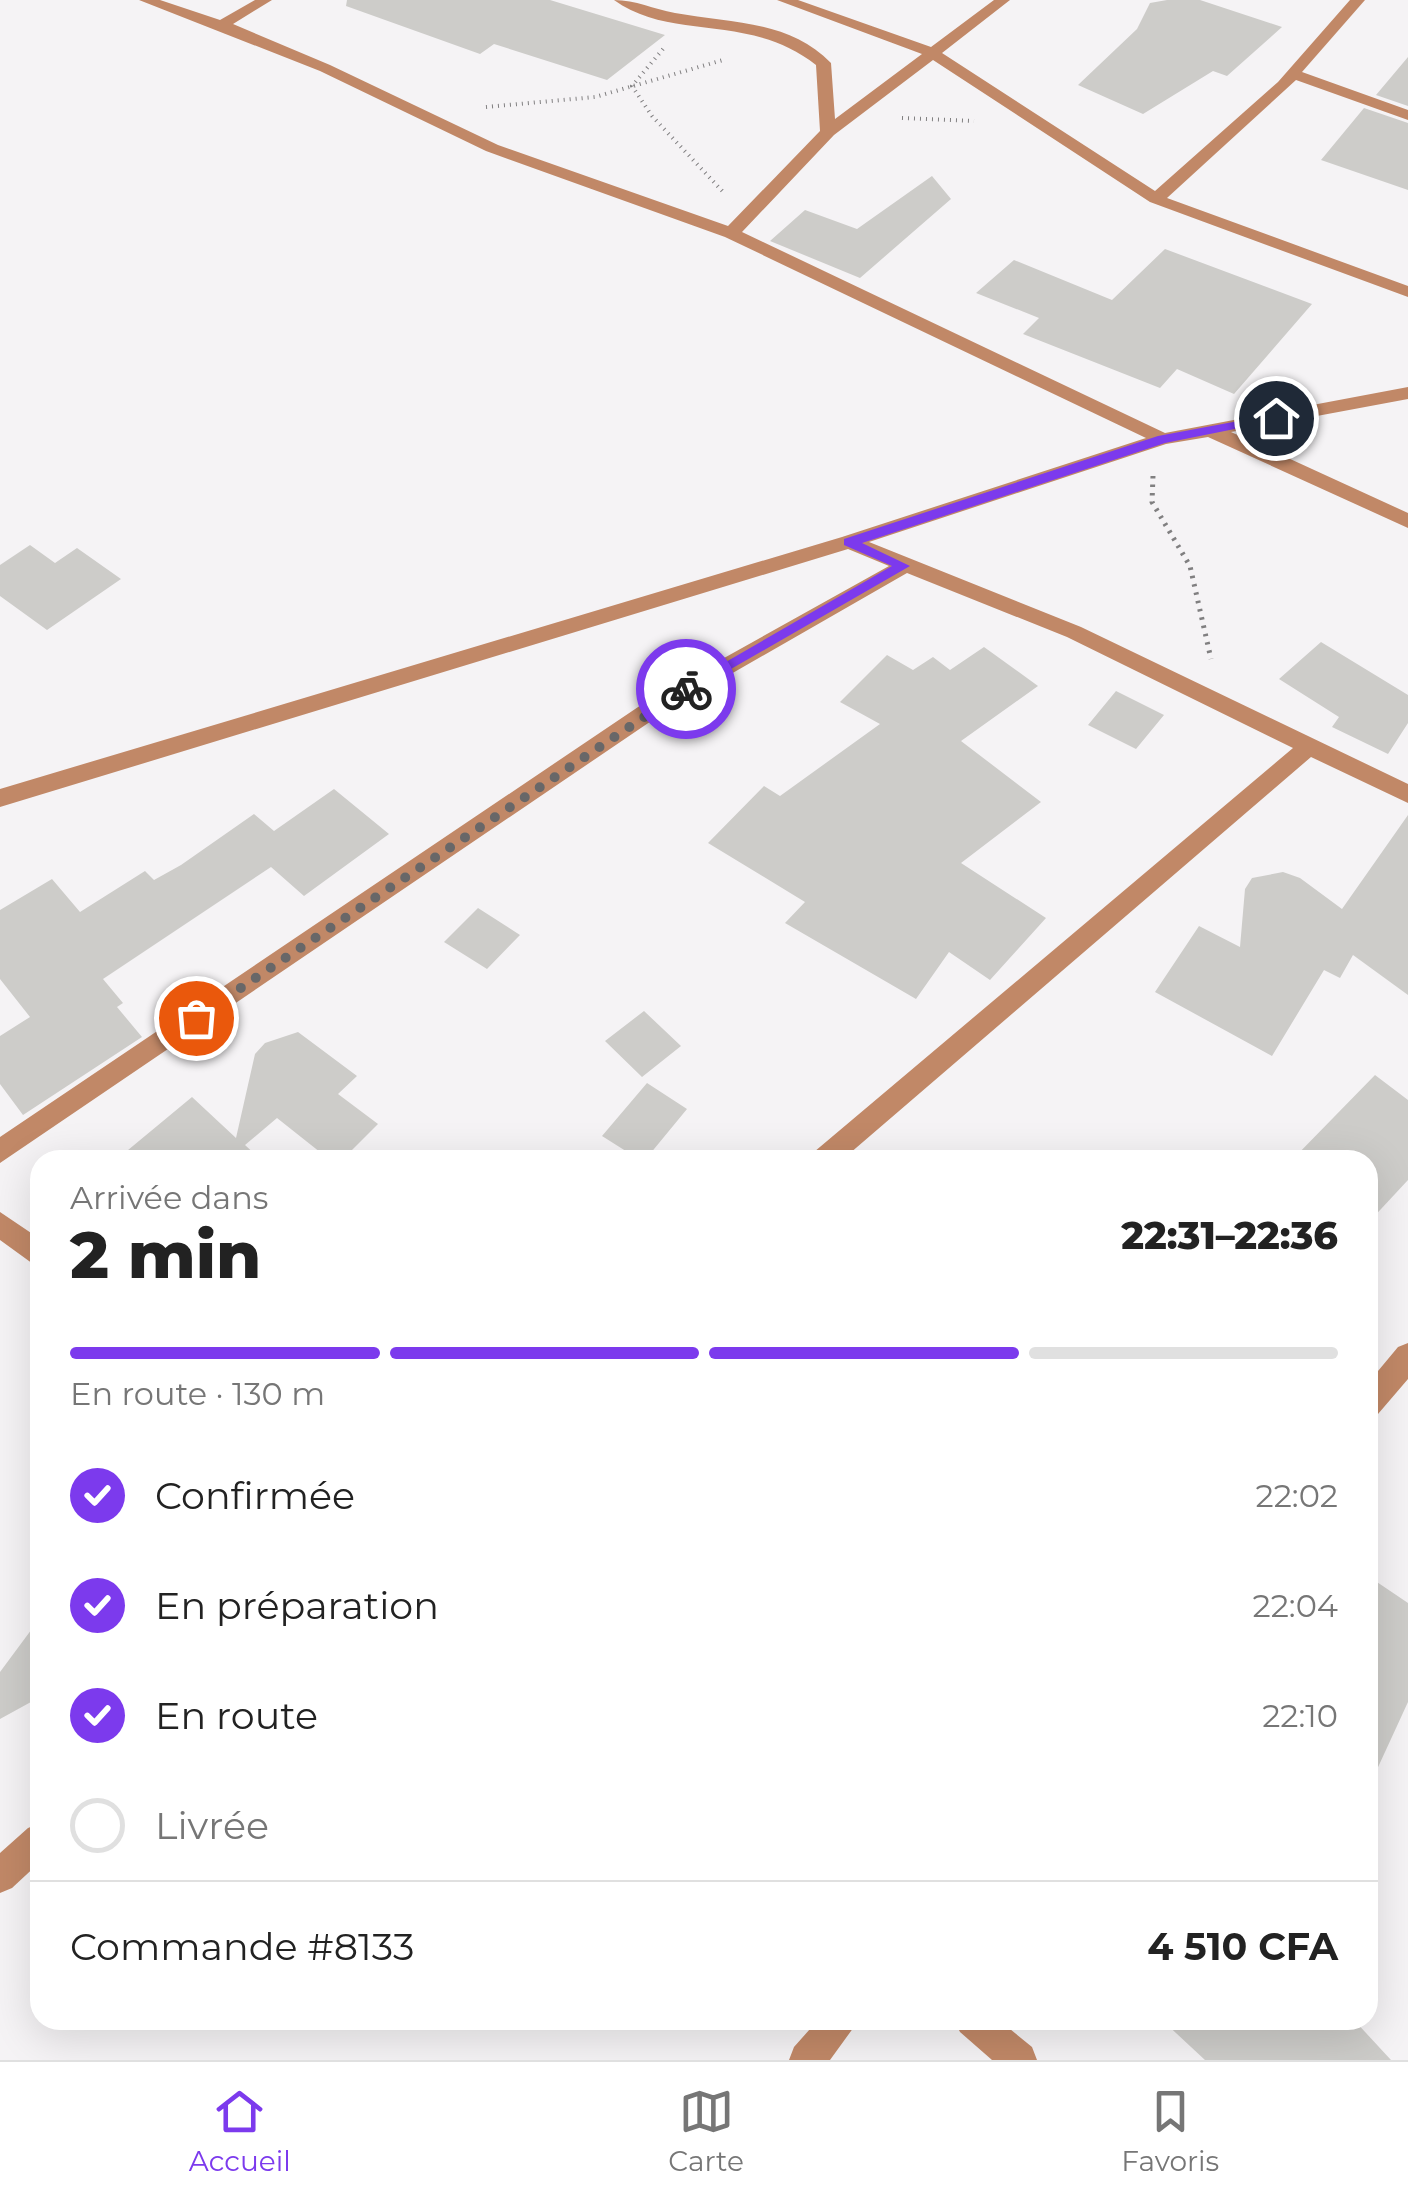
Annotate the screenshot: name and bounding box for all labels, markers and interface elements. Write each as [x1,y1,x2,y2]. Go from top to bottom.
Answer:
pin [1234,376,1319,461]
icon: home [1249,391,1304,446]
courier [636,639,736,739]
icon: bike [659,662,714,717]
pin [154,976,239,1061]
icon: bag [169,991,224,1046]
text: Arrivée dans [70,1178,268,1217]
text: 22:31–22:36 [1121,1212,1338,1259]
text: 2 min [70,1215,261,1294]
text: En route · 130 m [70,1374,325,1413]
icon: check [70,1468,125,1523]
text: Confirmée [155,1472,355,1519]
text: 22:02 [1256,1476,1338,1515]
icon: check [70,1578,125,1633]
text: En préparation [155,1582,439,1629]
text: 22:04 [1253,1586,1338,1625]
icon: check [70,1688,125,1743]
text: En route [155,1692,318,1739]
text: 22:10 [1262,1696,1338,1735]
text: Livrée [155,1802,269,1849]
text: Commande #8133 [70,1923,414,1970]
text: 4 510 CFA [1147,1923,1338,1970]
tab: Accueil [189,2084,291,2178]
tab: Carte [668,2084,744,2178]
tab: Favoris [1121,2084,1219,2178]

